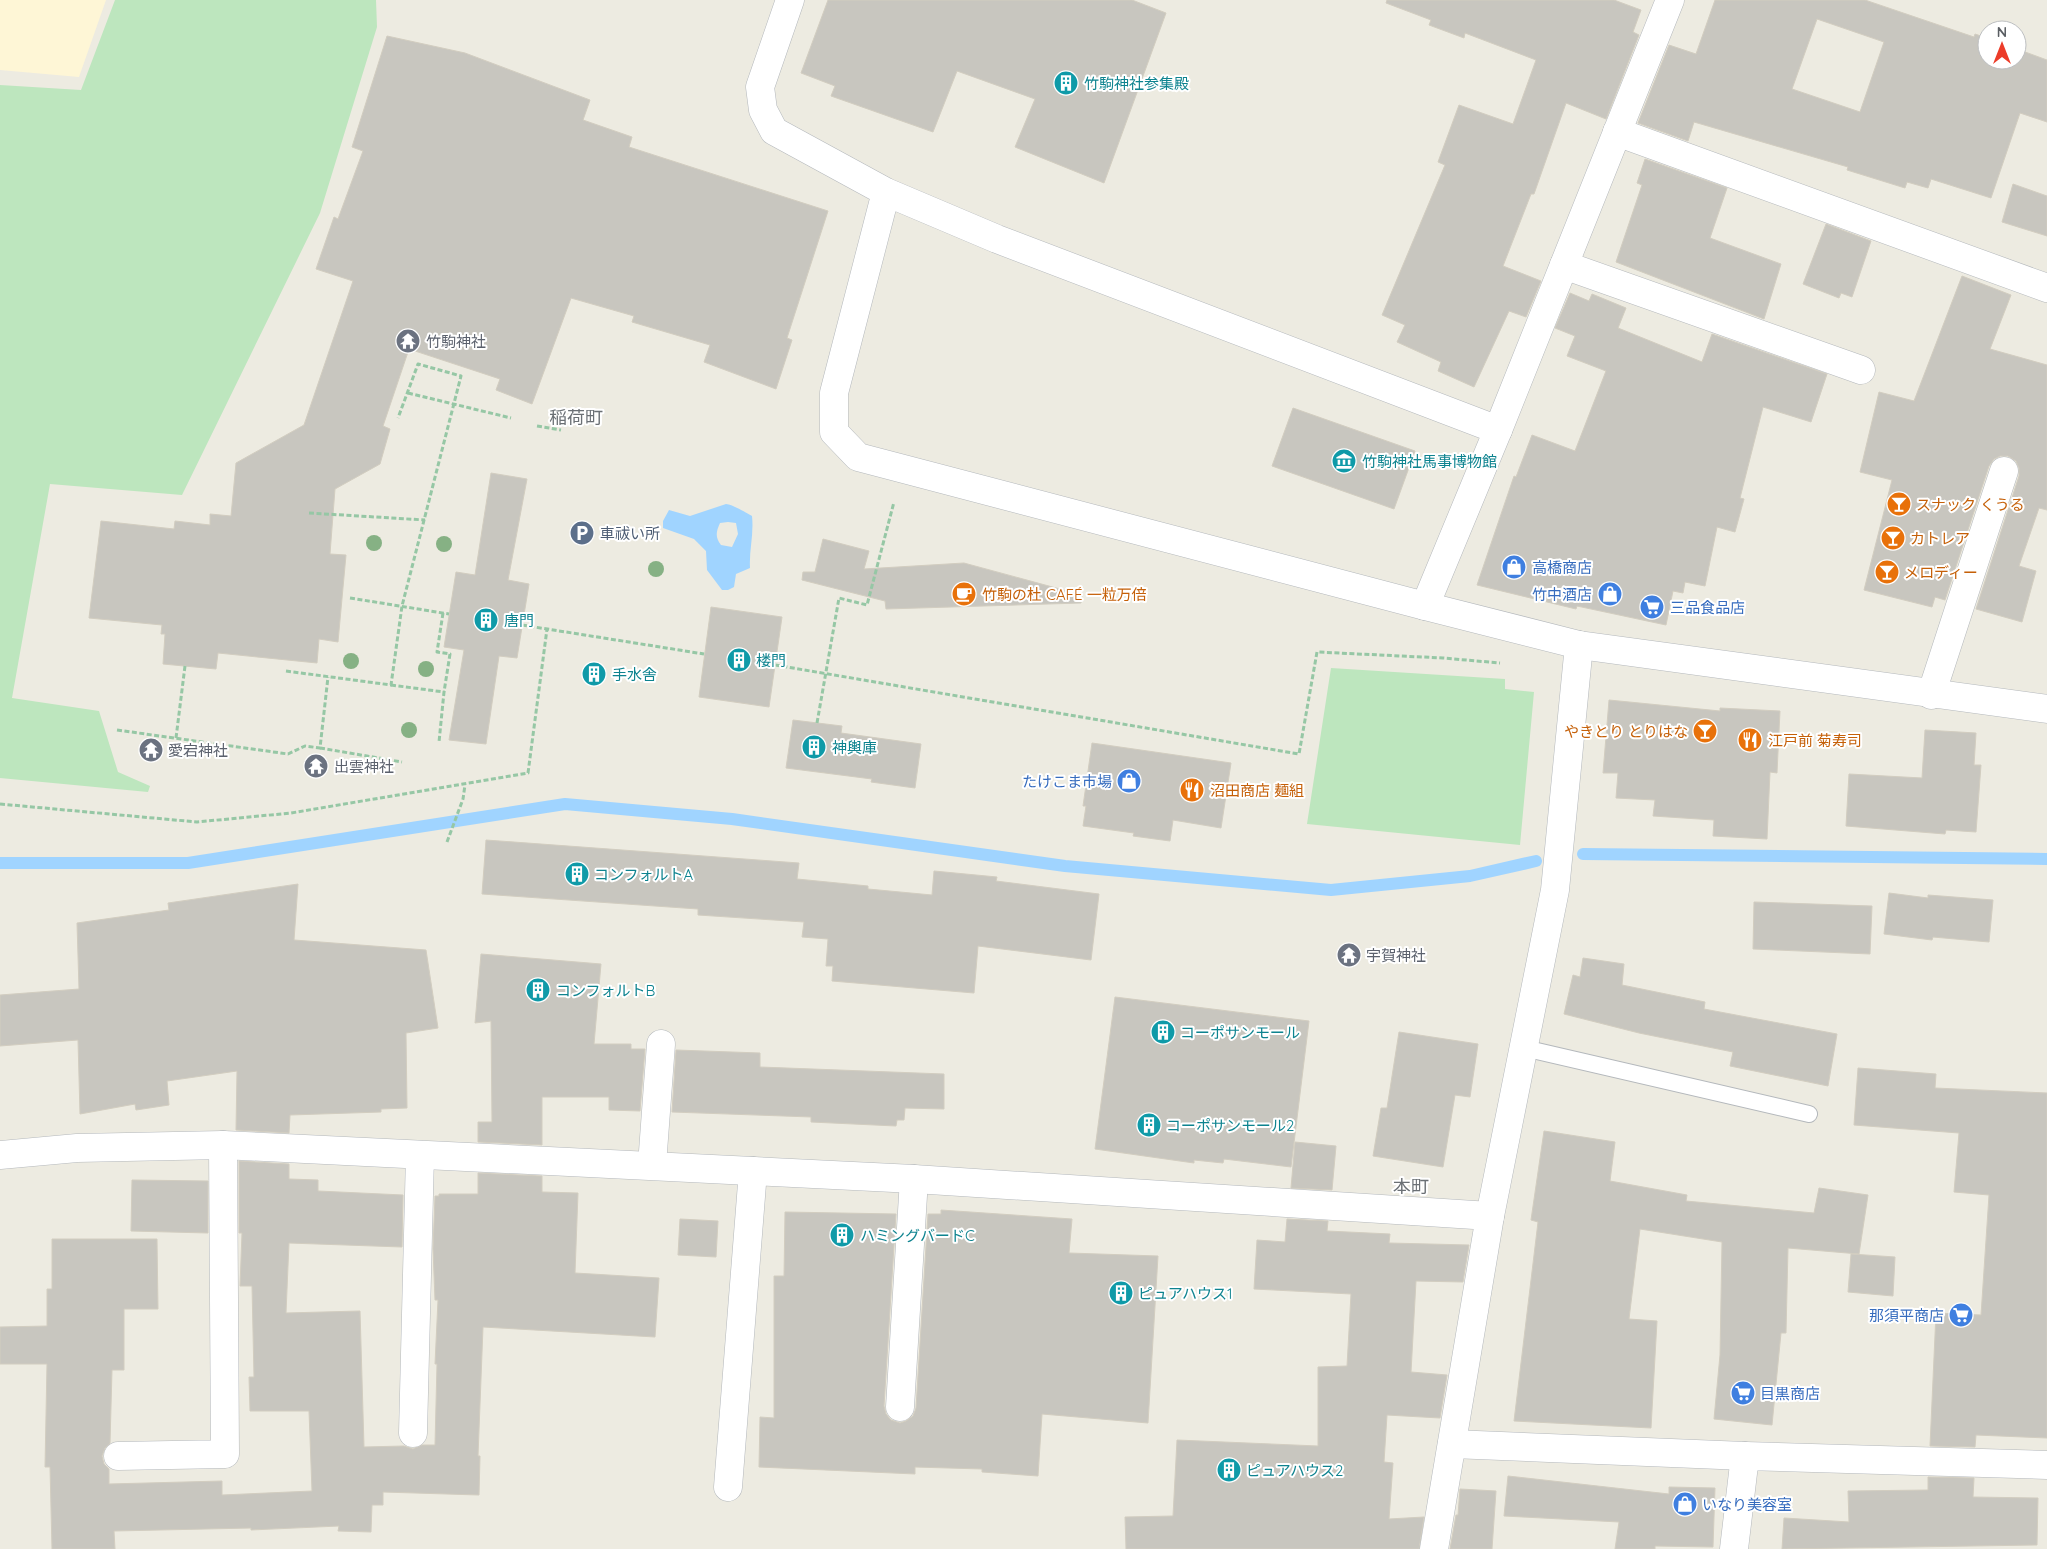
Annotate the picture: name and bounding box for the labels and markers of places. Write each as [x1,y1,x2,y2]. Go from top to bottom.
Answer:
building icon: 竹駒神社参集殿 [1053,70,1079,96]
place label: 竹駒神社参集殿 [1084,74,1189,93]
temple icon: 竹駒神社 [395,328,421,354]
place label: 竹駒神社 [426,332,486,351]
museum icon: 竹駒神社馬事博物館 [1331,448,1357,474]
place label: 竹駒神社馬事博物館 [1362,452,1497,471]
bar icon: スナック くうる [1886,491,1912,517]
place label: スナック くうる [1916,495,2025,514]
parking icon: 車祓い所 [569,520,595,546]
place label: 車祓い所 [600,524,660,543]
bar icon: カトレア [1880,525,1906,551]
place label: カトレア [1910,529,1970,548]
shop icon: 高橋商店 [1501,554,1527,580]
place label: 高橋商店 [1532,558,1592,577]
bar icon: メロディー [1874,559,1900,585]
place label: メロディー [1904,563,1978,582]
cafe icon: 竹駒の杜 CAFÉ 一粒万倍 [951,581,977,607]
shop icon: 竹中酒店 [1597,581,1623,607]
place label: 竹駒の杜 CAFÉ 一粒万倍 [982,585,1147,604]
place label: 竹中酒店 [1532,585,1592,604]
supermarket icon: 三品食品店 [1639,594,1665,620]
place label: 三品食品店 [1670,598,1745,617]
building icon: 唐門 [473,607,499,633]
place label: 唐門 [504,611,534,630]
building icon: 楼門 [726,647,752,673]
place label: 楼門 [756,651,786,670]
building icon: 手水舎 [581,661,607,687]
place label: 手水舎 [612,665,657,684]
bar icon: やきとり とりはな [1692,718,1718,744]
place label: やきとり とりはな [1564,722,1688,741]
restaurant icon: 江戸前 菊寿司 [1737,727,1763,753]
place label: 江戸前 菊寿司 [1768,731,1862,750]
building icon: 神輿庫 [801,734,827,760]
temple icon: 愛宕神社 [138,737,164,763]
place label: 神輿庫 [832,738,877,757]
place label: 愛宕神社 [168,741,228,760]
temple icon: 出雲神社 [303,753,329,779]
place label: 出雲神社 [334,757,394,776]
shop icon: たけこま市場 [1116,768,1142,794]
place label: たけこま市場 [1022,772,1112,791]
restaurant icon: 沼田商店 麺組 [1179,777,1205,803]
place label: 沼田商店 麺組 [1210,781,1304,800]
building icon: コンフォルトA [564,861,590,887]
place label: コンフォルトA [594,865,694,884]
temple icon: 宇賀神社 [1336,942,1362,968]
place label: 宇賀神社 [1366,946,1426,965]
building icon: コンフォルトB [525,977,551,1003]
place label: コンフォルトB [556,981,656,1000]
building icon: コーポサンモール [1150,1019,1176,1045]
place label: コーポサンモール [1180,1023,1300,1042]
building icon: コーポサンモール2 [1136,1112,1162,1138]
place label: コーポサンモール2 [1166,1116,1294,1135]
building icon: ハミングバードC [829,1222,855,1248]
place label: ハミングバードC [860,1226,975,1245]
building icon: ピュアハウス1 [1108,1280,1134,1306]
place label: ピュアハウス1 [1138,1284,1233,1303]
supermarket icon: 那須平商店 [1948,1302,1974,1328]
place label: 那須平商店 [1869,1306,1944,1325]
supermarket icon: 目黒商店 [1730,1380,1756,1406]
place label: 目黒商店 [1760,1384,1820,1403]
building icon: ピュアハウス2 [1216,1457,1242,1483]
place label: ピュアハウス2 [1246,1461,1343,1480]
shop icon: いなり美容室 [1672,1491,1698,1517]
place label: いなり美容室 [1702,1495,1792,1514]

